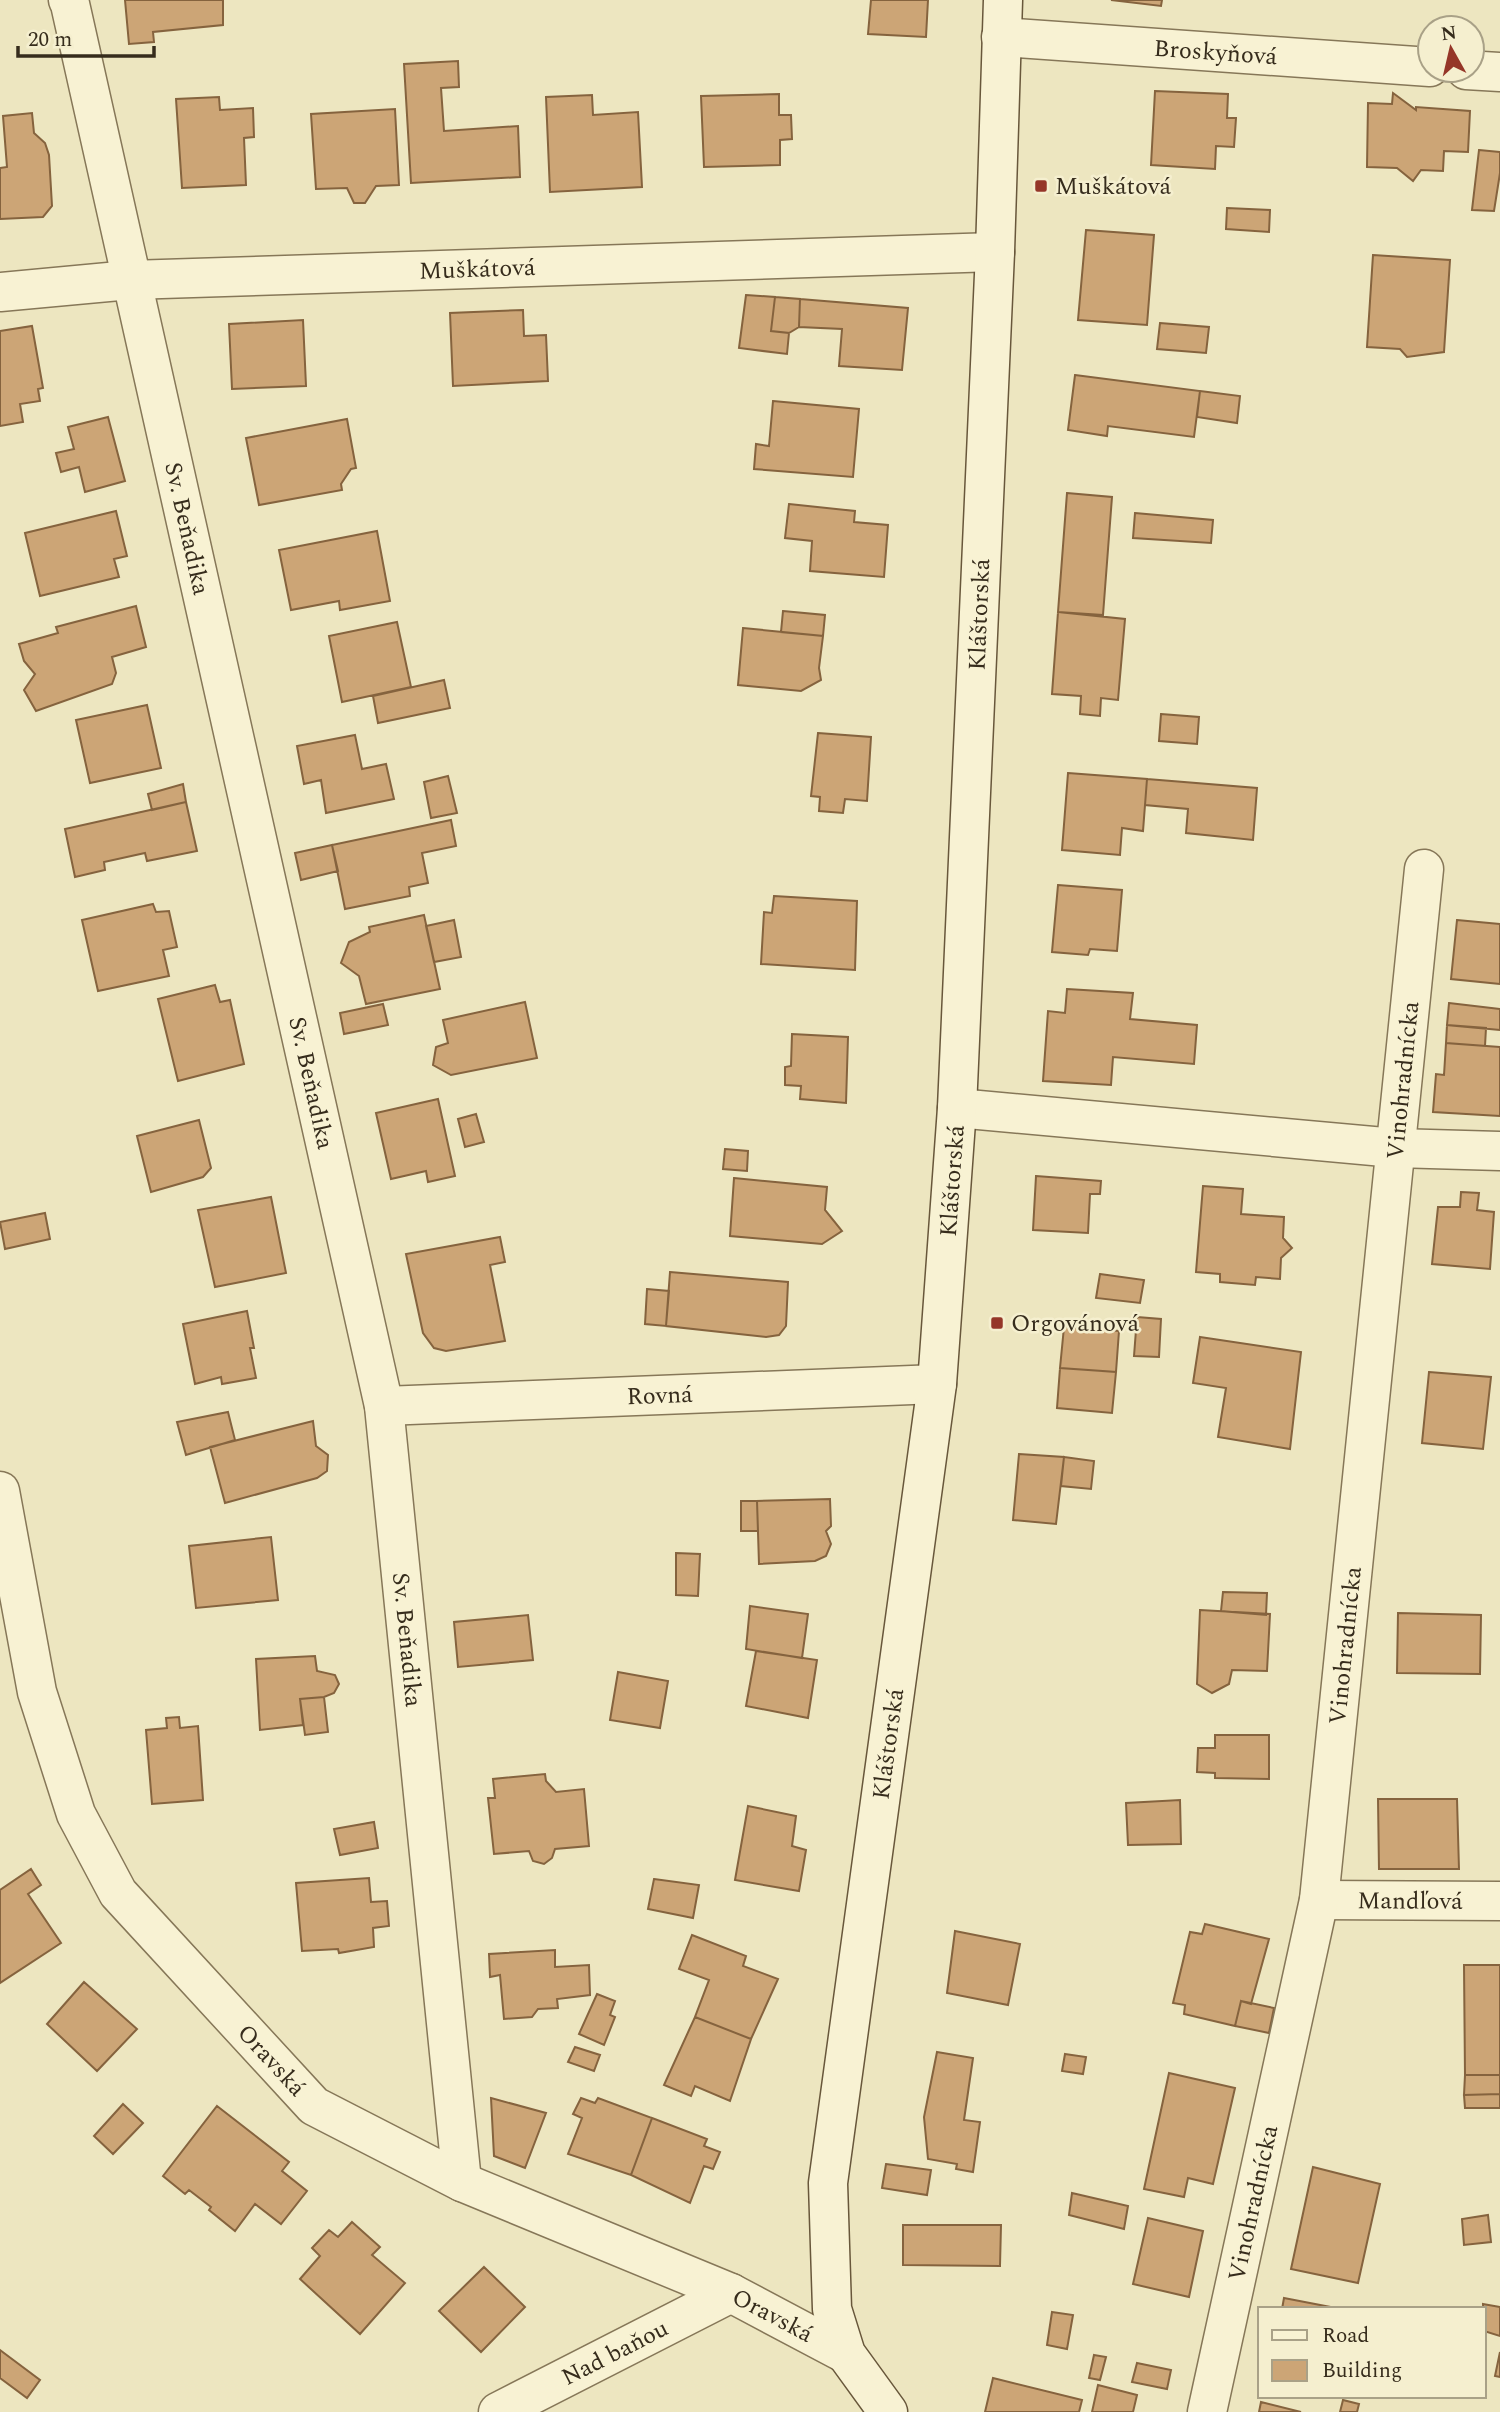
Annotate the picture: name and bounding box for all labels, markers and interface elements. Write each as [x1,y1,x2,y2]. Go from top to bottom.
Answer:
scale bar [18,14,154,58]
north arrow [1416,14,1486,84]
text: N [1439,18,1459,49]
text: 20 m [28,24,72,56]
street label: Broskyňová [1152,31,1279,75]
place label: Muškátová [1055,169,1172,205]
marker: Muškátová [1033,178,1049,194]
street label: Muškátová [419,250,536,290]
street label: Sv. Beňadika [154,459,219,599]
street label: Kláštorská [959,558,1000,671]
street label: Vinohradnícka [1378,999,1429,1161]
street label: Sv. Beňadika [278,1013,343,1153]
street label: Kláštorská [931,1123,975,1238]
place label: Orgovánová [1011,1306,1139,1342]
marker: Orgovánová [989,1315,1005,1331]
street label: Rovná [626,1377,694,1415]
street label: Vinohradnícka [1320,1564,1372,1726]
street label: Sv. Beňadika [382,1571,431,1709]
street label: Kláštorská [863,1686,914,1802]
street label: Mandľová [1357,1883,1463,1920]
street label: Oravská [228,2016,314,2105]
street label: Vinohradnícka [1219,2121,1288,2285]
street label: Oravská [725,2280,820,2353]
legend [1258,2307,1486,2398]
street label: Nad baňou [555,2311,675,2396]
text: Road [1322,2320,1369,2352]
text: Building [1322,2355,1402,2387]

